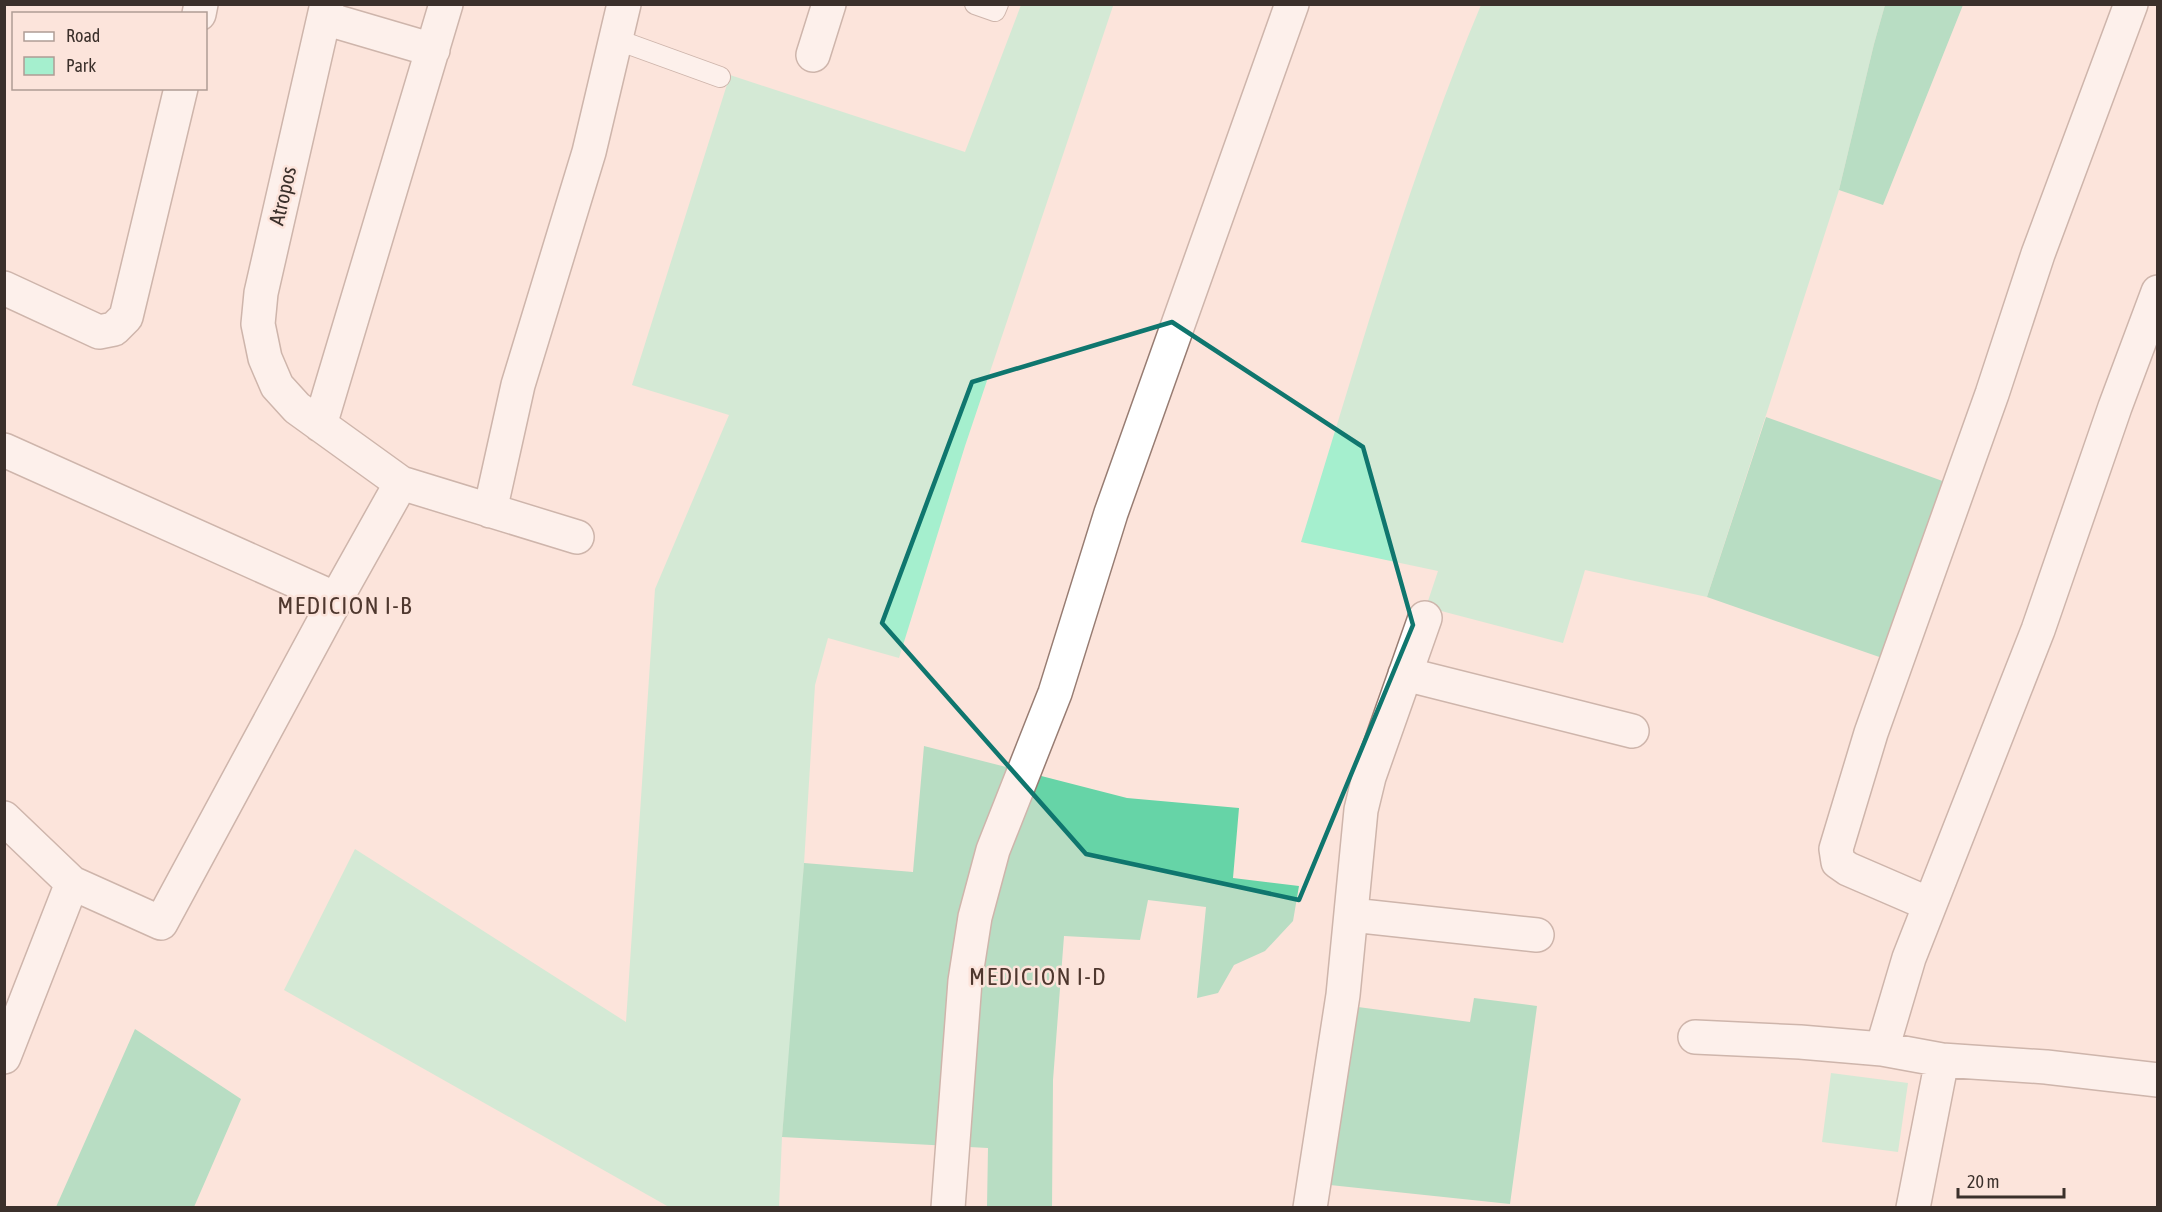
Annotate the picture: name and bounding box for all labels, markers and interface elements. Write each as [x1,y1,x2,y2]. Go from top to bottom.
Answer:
legend [12,12,207,90]
text: Road [66,25,100,46]
text: Park [66,55,96,76]
street label: Atropos [264,164,300,228]
district label: MEDICION I-B [277,592,413,619]
district label: MEDICION I-D [969,963,1107,990]
scale bar [1958,1161,2064,1199]
text: 20 m [1967,1171,1999,1192]

